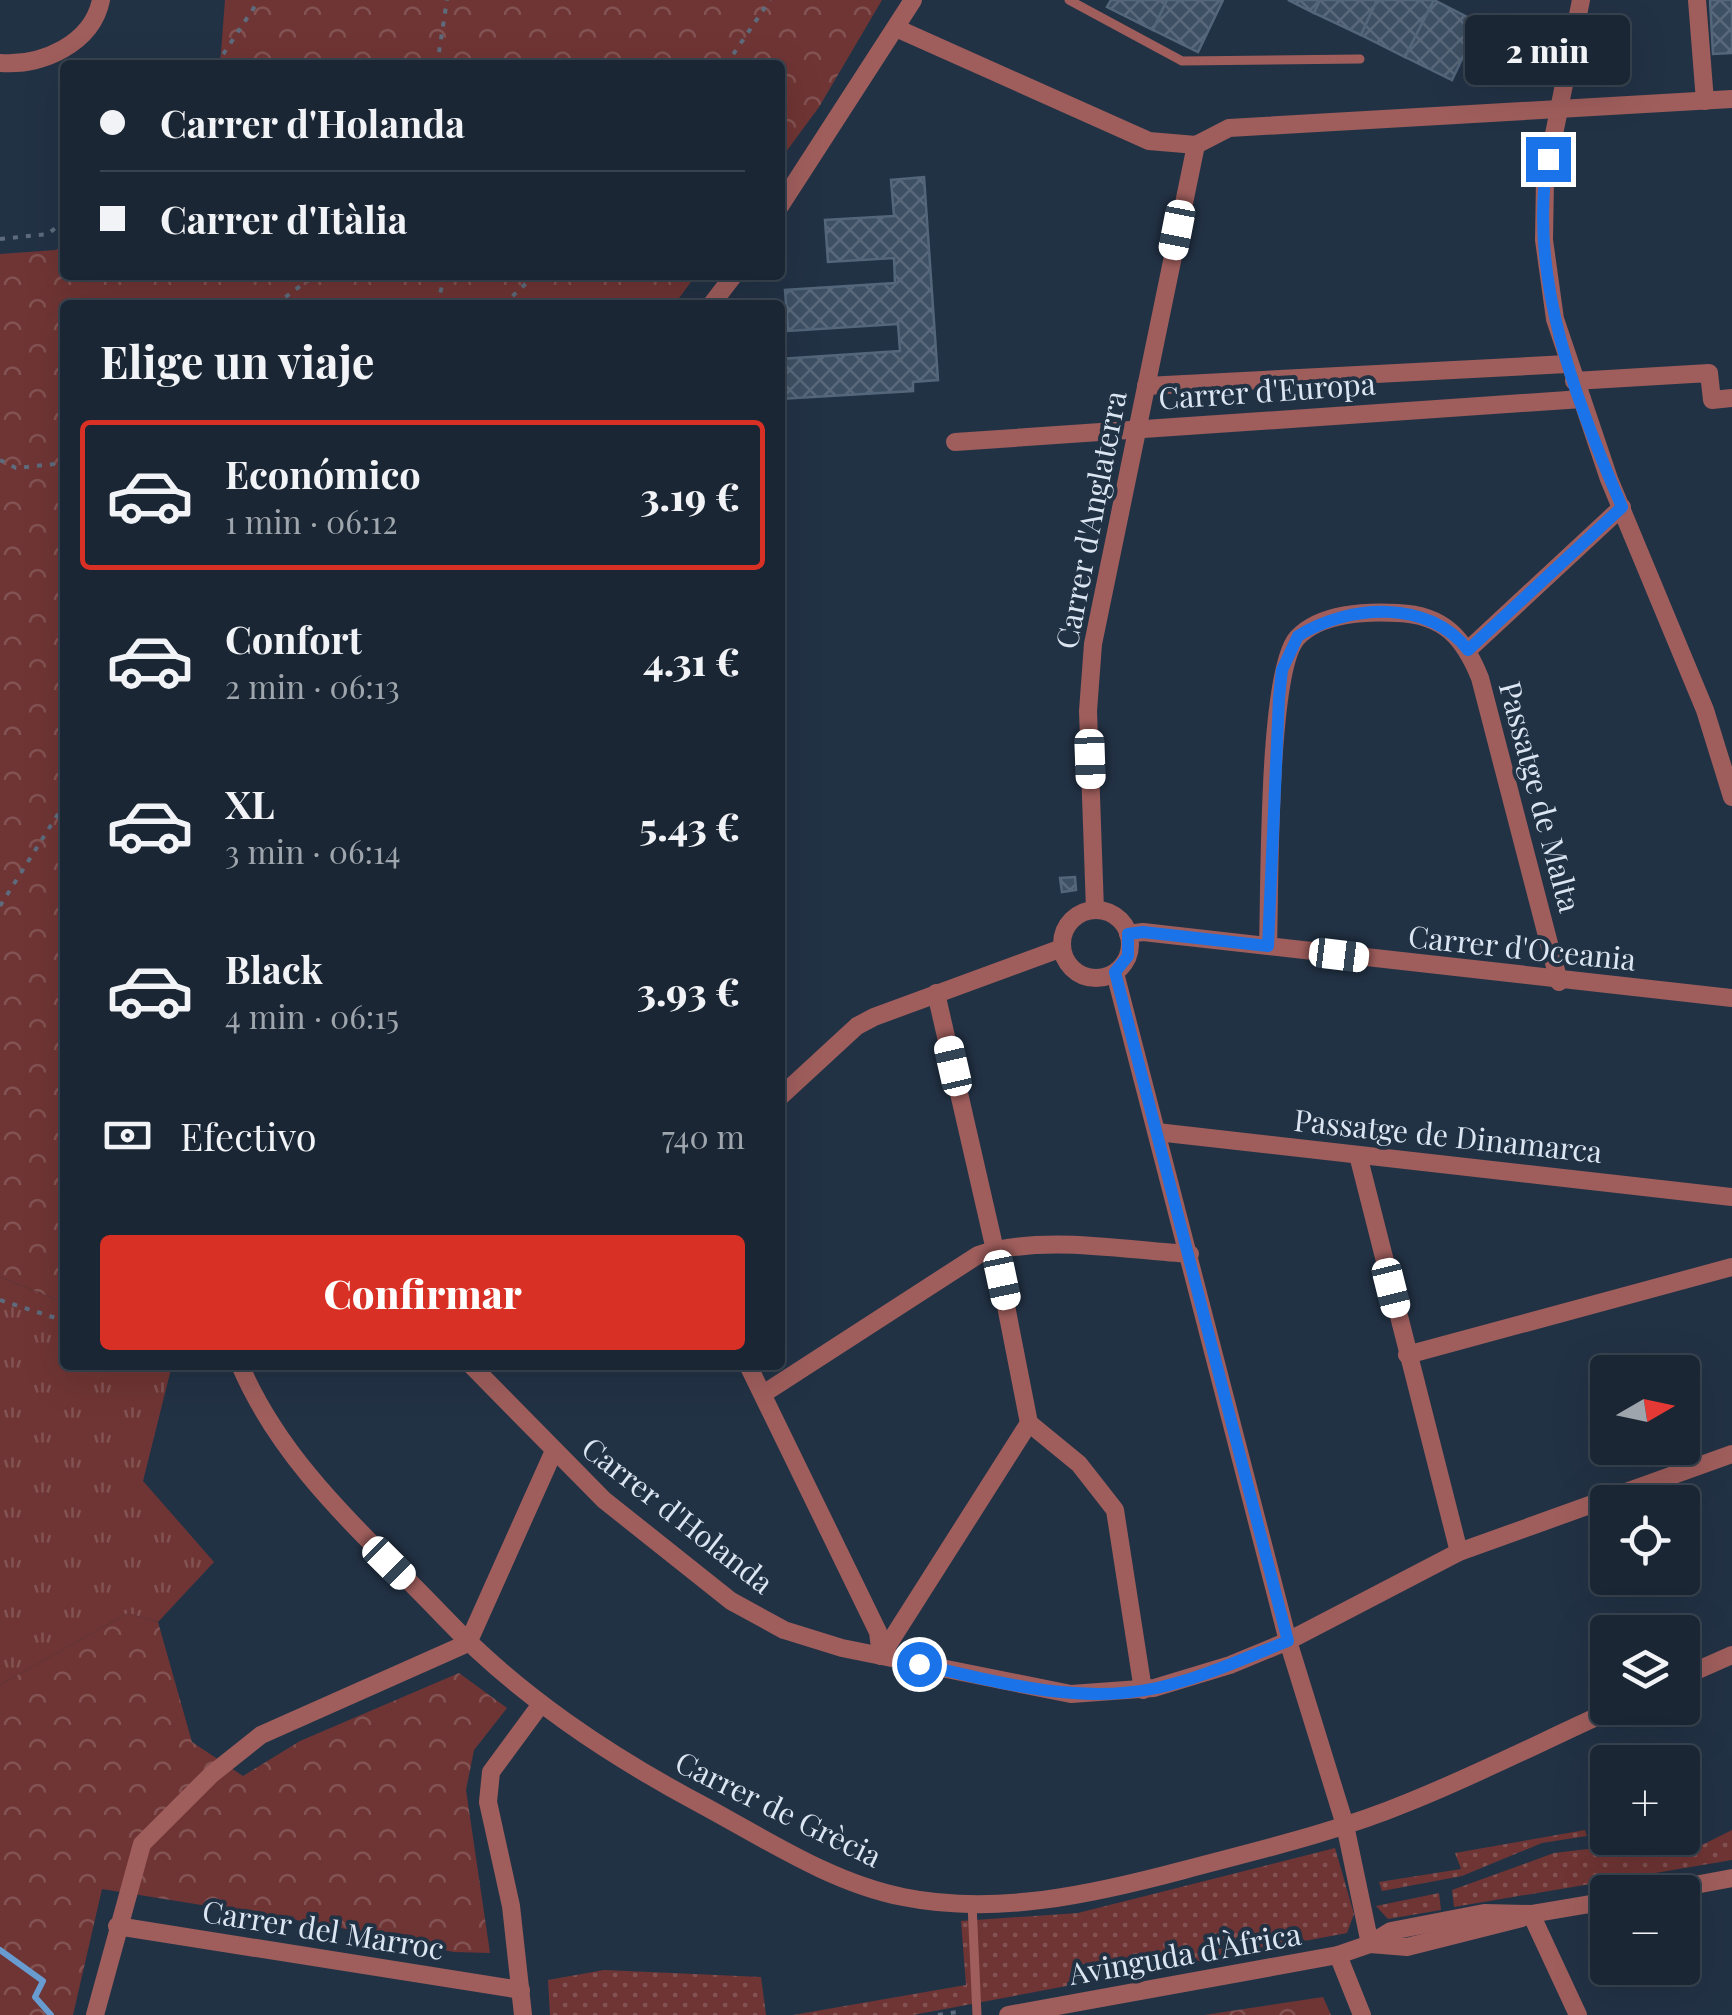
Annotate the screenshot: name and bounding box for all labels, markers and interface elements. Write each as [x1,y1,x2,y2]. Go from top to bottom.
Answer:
callout: 2 min [1466,14,1630,84]
text: 2 min [1506,28,1589,71]
text: Carrer d'Holanda [160,97,465,148]
route end [1526,137,1571,182]
text: Carrer d'Itàlia [160,193,407,244]
car [1157,198,1197,262]
text: Elige un viaje [100,330,375,390]
street label: Carrer d'Europa [1157,362,1377,418]
street label: Carrer d'Anglaterra [1045,387,1135,652]
text: Económico [225,448,421,499]
icon: car [105,450,195,540]
text: 3.19 € [641,470,740,521]
text: 1 min · 06:12 [225,499,398,542]
text: Confort [225,613,362,664]
icon: car [105,615,195,705]
text: 4.31 € [643,635,740,686]
text: 2 min · 06:13 [225,664,400,707]
street label: Passatge de Malta [1491,677,1591,916]
car [1074,728,1106,790]
text: XL [225,778,274,829]
icon: car [105,780,195,870]
text: 5.43 € [639,800,740,851]
text: 3 min · 06:14 [225,829,401,872]
street label: Carrer d'Oceania [1406,915,1638,979]
car [1307,936,1371,974]
text: Black [225,943,323,994]
icon: car [105,945,195,1035]
text: 3.93 € [637,965,740,1016]
text: 4 min · 06:15 [225,994,399,1037]
car [932,1033,974,1099]
street label: Passatge de Dinamarca [1292,1099,1604,1171]
icon: cash [100,1108,155,1163]
text: Efectivo [180,1110,316,1161]
text: 740 m [662,1114,745,1157]
button: Confirmar [100,1235,745,1350]
car [981,1248,1023,1312]
car [1369,1255,1413,1321]
north arrow [1590,1355,1700,1465]
map controls [1590,1355,1700,1985]
street label: Carrer d'Holanda [574,1427,782,1602]
button: locate [1590,1485,1700,1595]
car [357,1531,421,1595]
button: layers [1590,1615,1700,1725]
route start [897,1642,942,1687]
street label: Carrer de Grècia [669,1741,889,1875]
button: + [1590,1745,1700,1855]
button: − [1590,1875,1700,1985]
street label: Carrer del Marroc [200,1890,447,1968]
street label: Avinguda d'Àfrica [1065,1913,1304,1993]

